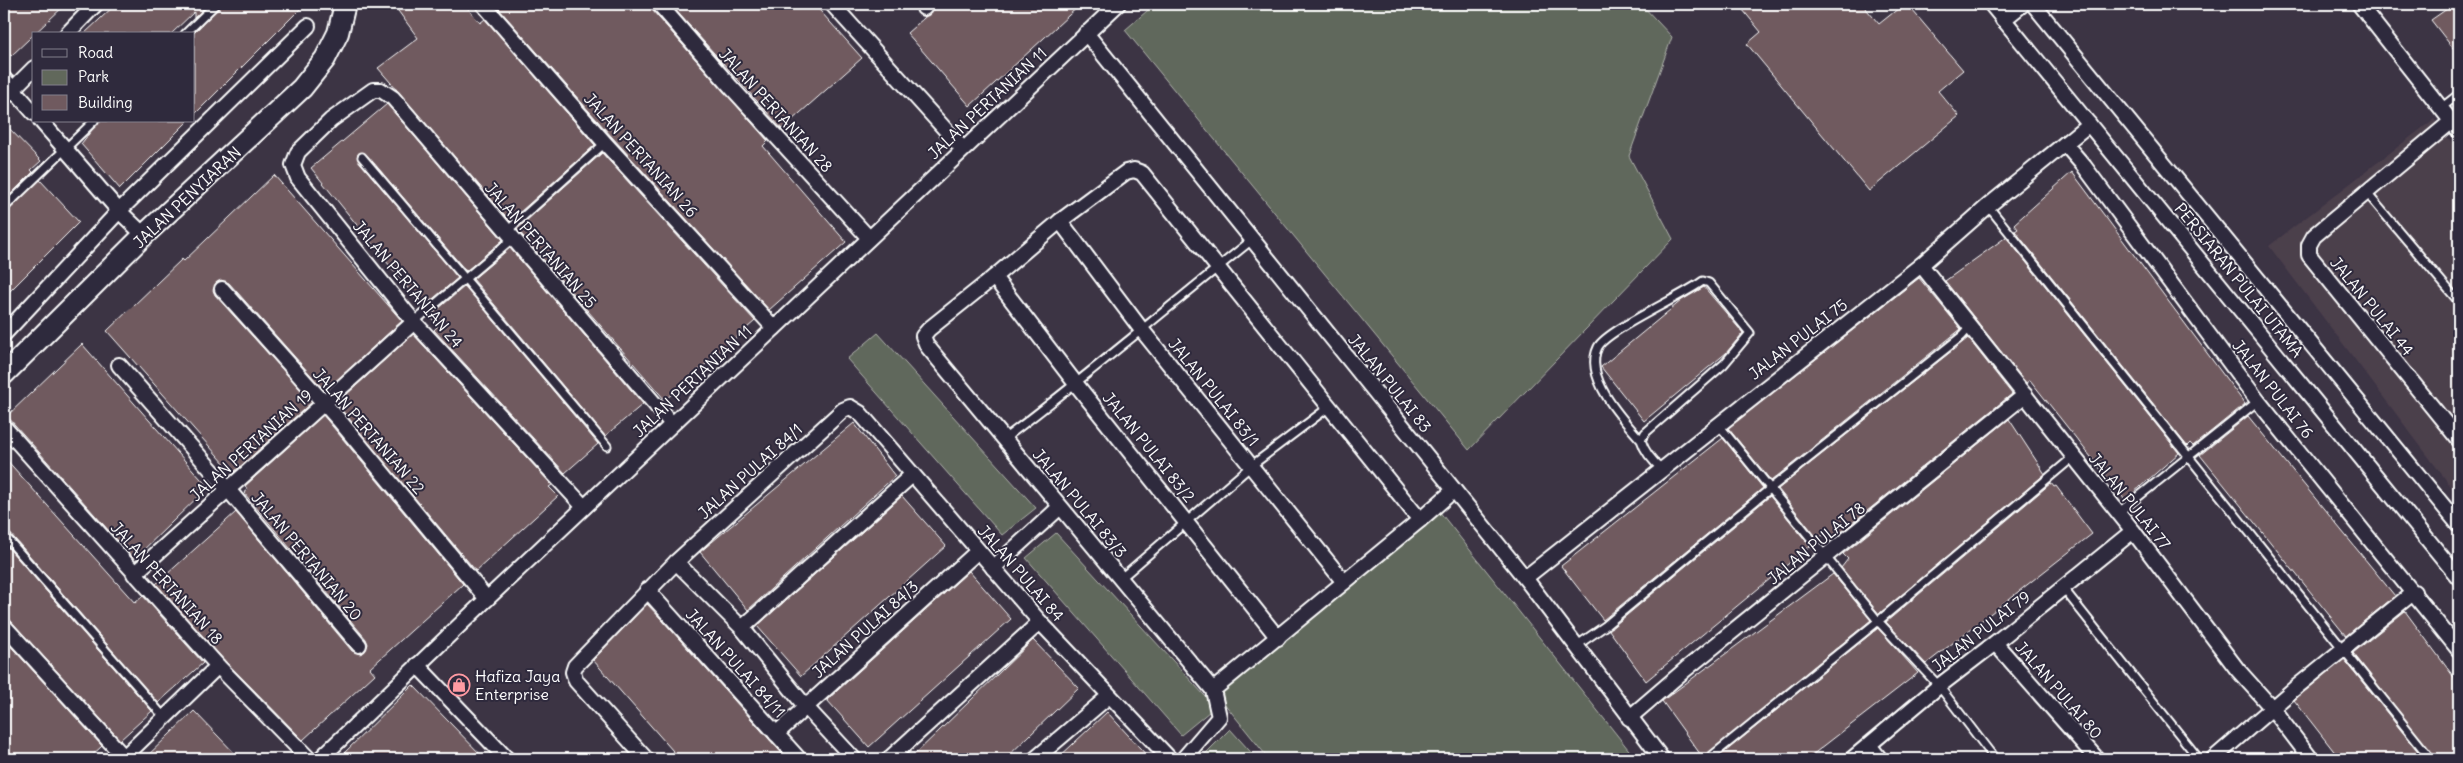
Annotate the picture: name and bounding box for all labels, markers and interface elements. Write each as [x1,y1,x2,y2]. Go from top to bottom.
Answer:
legend [32,32,195,122]
text: Road [78,43,113,62]
street label: JALAN PERTANIAN 11 [923,43,1051,163]
street label: JALAN PERTANIAN 28 [715,44,837,176]
text: Park [78,67,109,86]
street label: JALAN PERTANIAN 26 [580,89,702,221]
text: Building [78,93,133,112]
street label: JALAN PENYIARAN [129,142,245,252]
street label: JALAN PERTANIAN 25 [481,178,601,312]
street label: PERSIARAN PULAI UTAMA [2170,199,2308,361]
street label: JALAN PERTANIAN 24 [349,216,467,352]
street label: JALAN PULAI 44 [2326,253,2418,359]
street label: JALAN PULAI 75 [1745,294,1851,384]
street label: JALAN PERTANIAN 11 [628,321,756,441]
street label: JALAN PULAI 83 [1344,330,1436,436]
street label: JALAN PULAI 83/1 [1164,334,1264,450]
street label: JALAN PULAI 76 [2228,336,2318,442]
street label: JALAN PERTANIAN 22 [309,364,429,498]
street label: JALAN PERTANIAN 19 [186,385,316,505]
street label: JALAN PULAI 83/2 [1099,388,1200,506]
street label: JALAN PULAI 84/1 [694,419,806,523]
street label: JALAN PULAI 83/3 [1029,445,1131,561]
street label: JALAN PULAI 77 [2085,449,2175,553]
street label: JALAN PERTANIAN 20 [247,488,367,624]
street label: JALAN PULAI 78 [1763,498,1869,588]
street label: JALAN PERTANIAN 18 [107,518,227,648]
street label: JALAN PULAI 84 [974,521,1068,625]
street label: JALAN PULAI 84/3 [808,576,922,682]
street label: JALAN PULAI 79 [1928,586,2034,676]
street label: JALAN PULAI 84/11 [682,604,790,722]
street label: JALAN PULAI 80 [2011,637,2107,743]
place label: Hafiza Jaya Enterprise [475,666,560,704]
shop icon: Hafiza Jaya Enterprise [447,673,471,697]

